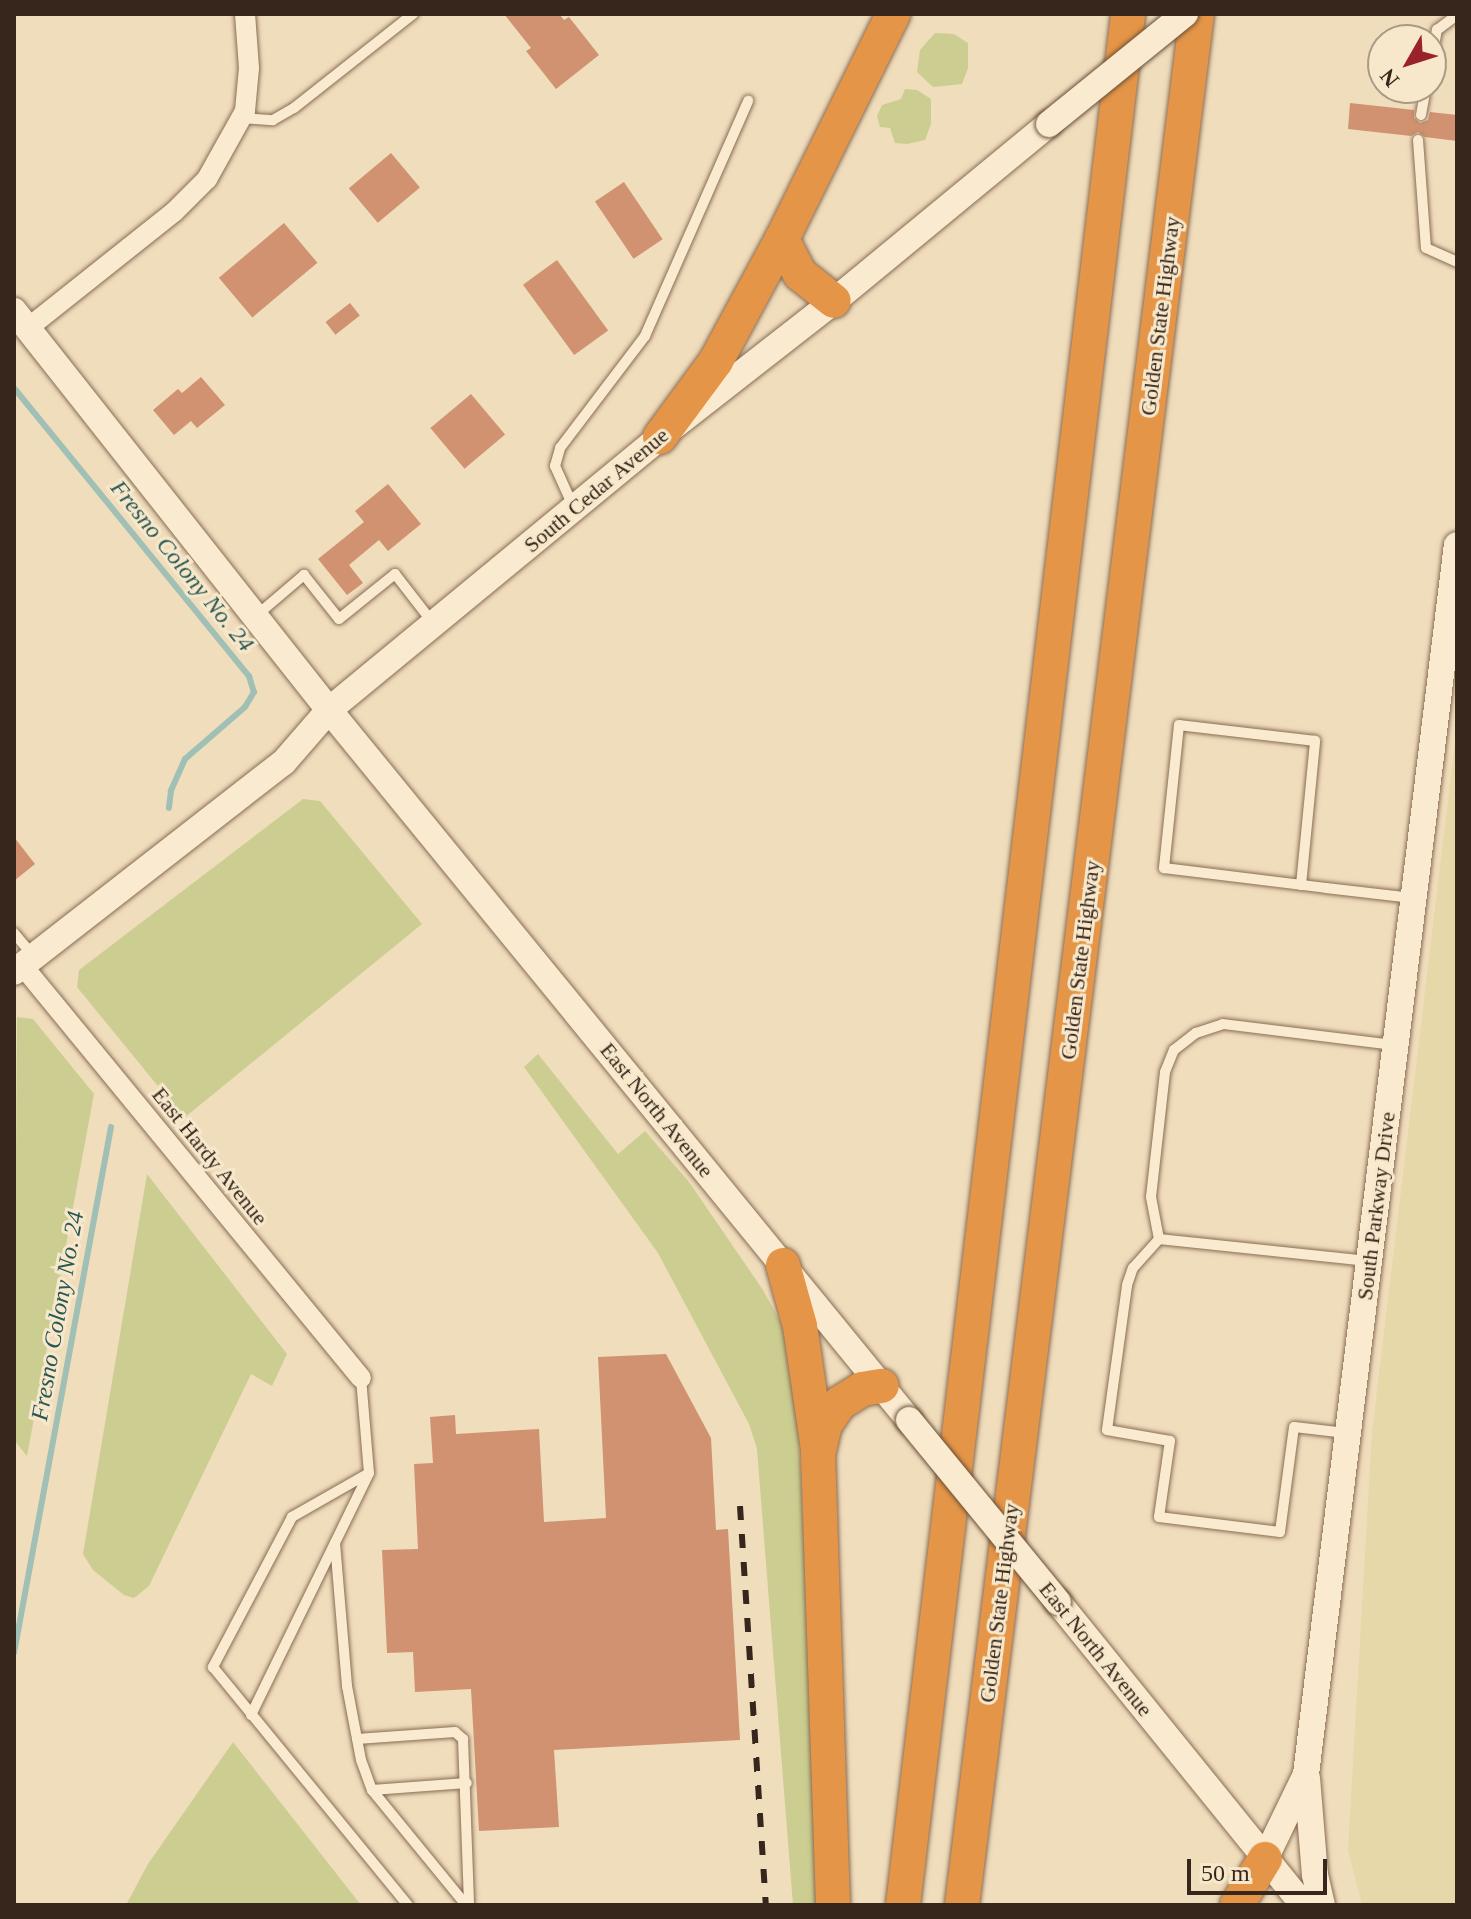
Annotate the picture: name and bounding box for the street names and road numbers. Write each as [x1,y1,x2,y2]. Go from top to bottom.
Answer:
street label: Golden State Highway [1135,215,1185,417]
street label: South Cedar Avenue [518,422,674,558]
street label: Golden State Highway [1055,859,1105,1061]
street label: East North Avenue [594,1037,720,1183]
street label: East Hardy Avenue [146,1081,274,1231]
street label: South Parkway Drive [1351,1110,1401,1302]
street label: Golden State Highway [974,1502,1024,1704]
street label: East North Avenue [1033,1576,1159,1722]

